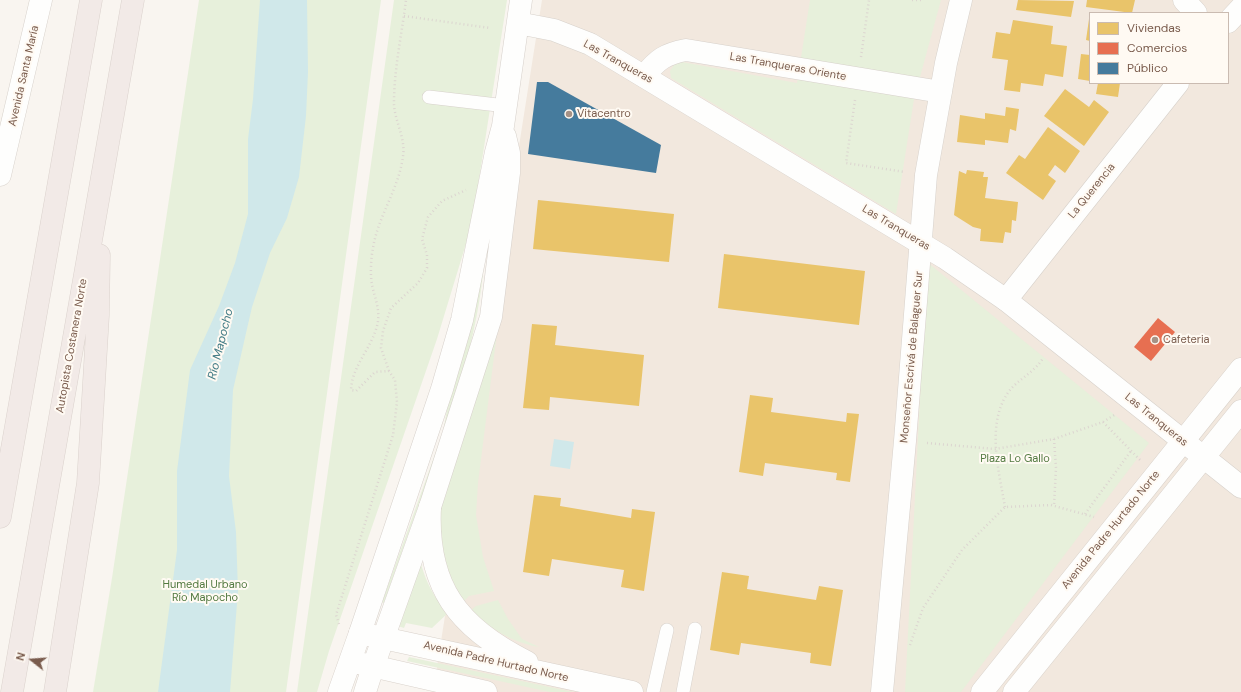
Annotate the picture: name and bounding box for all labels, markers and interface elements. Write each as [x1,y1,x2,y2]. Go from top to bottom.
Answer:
legend [1089,12,1229,84]
text: Viviendas [1127,20,1181,36]
street label: Avenida Santa María [6,24,42,128]
street label: Las Tranqueras [581,38,655,86]
text: Comercios [1127,40,1187,56]
street label: Las Tranqueras Oriente [729,50,847,84]
text: Público [1127,60,1168,76]
place label: Vitacentro [577,107,631,121]
marker: Vitacentro [564,109,574,119]
street label: La Querencia [1066,161,1118,221]
street label: Las Tranqueras [860,202,932,254]
street label: Monseñor Escrivá de Balaguer Sur [898,271,926,443]
street label: Autopista Costanera Norte [54,278,90,414]
water label: Río Mapocho [205,307,237,381]
place label: Cafeteria [1163,333,1210,347]
marker: Cafeteria [1150,335,1160,345]
street label: Las Tranqueras [1122,391,1190,449]
park label: Plaza Lo Gallo [980,452,1050,466]
street label: Avenida Padre Hurtado Norte [1059,468,1163,592]
park label: Humedal Urbano Río Mapocho [162,578,248,604]
street label: Avenida Padre Hurtado Norte [422,639,570,685]
north arrow [12,640,52,680]
text: N [13,651,28,662]

